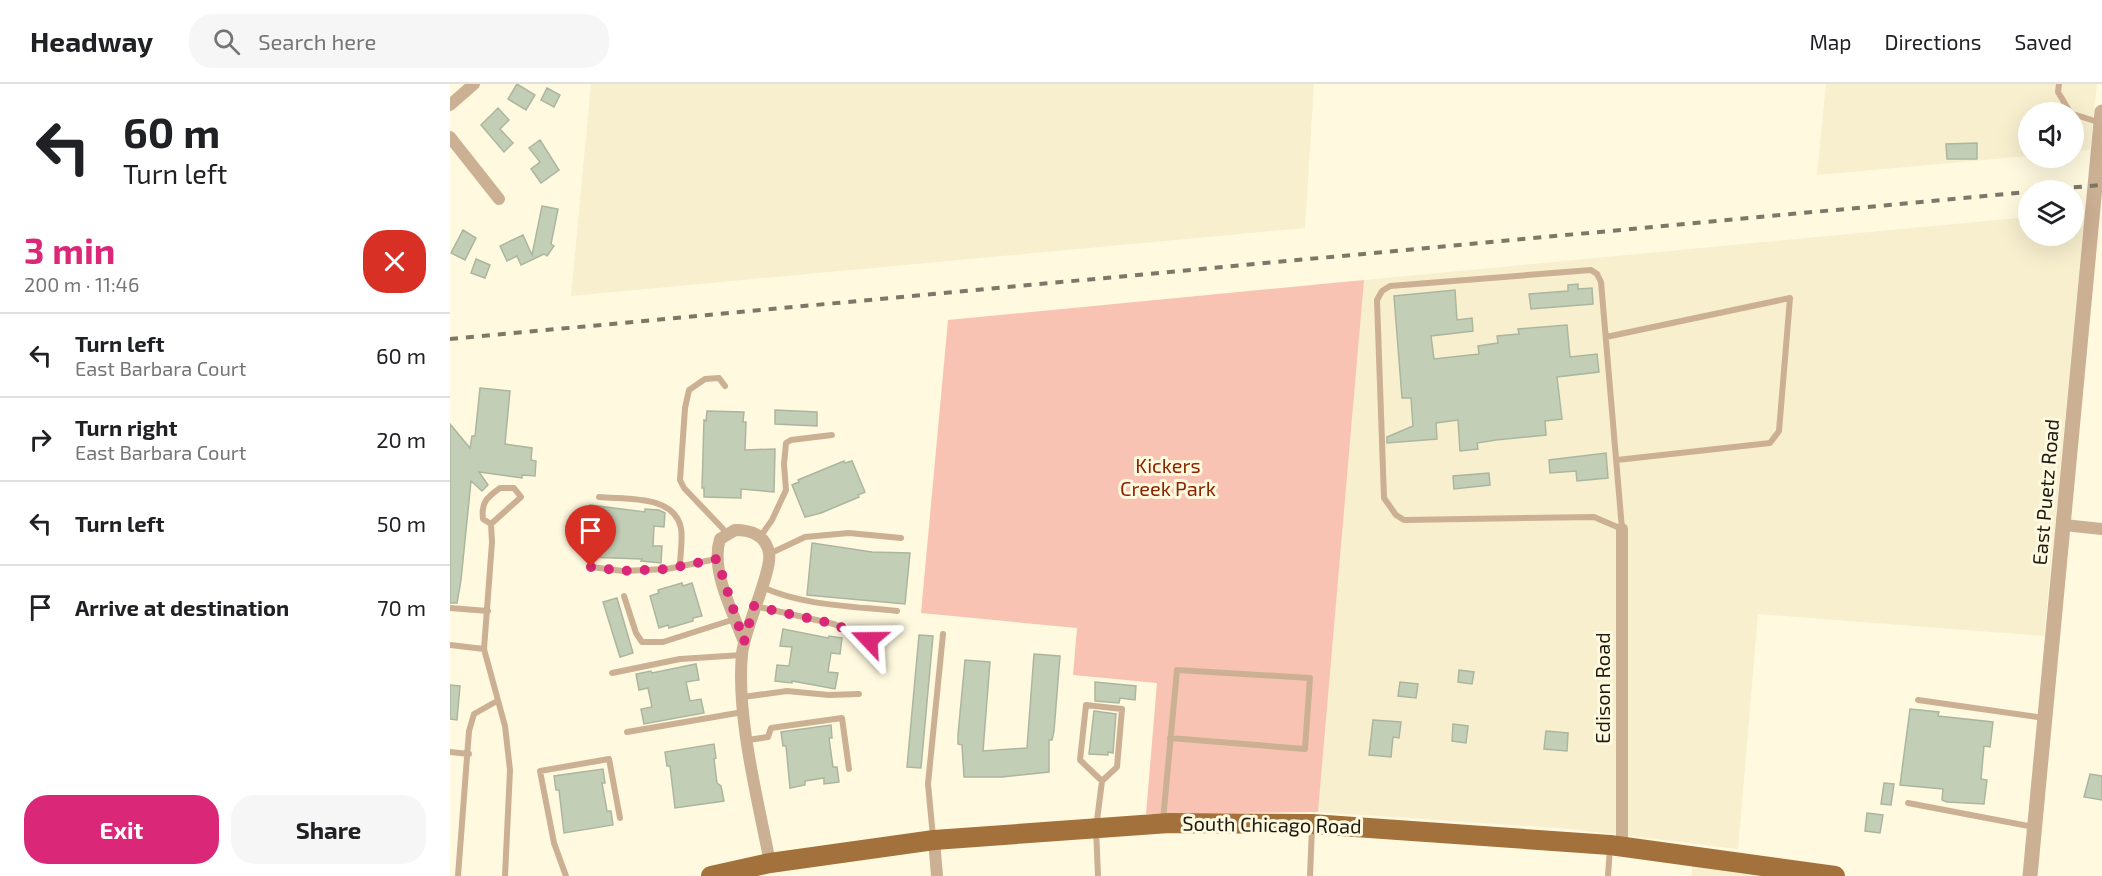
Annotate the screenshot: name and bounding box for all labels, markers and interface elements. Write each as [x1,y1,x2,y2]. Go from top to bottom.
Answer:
search box [189,14,609,68]
text: Headway [30,24,153,58]
icon: search [210,25,243,58]
text: Search here [258,28,376,54]
text: Map [1809,29,1852,54]
text: Directions [1885,29,1981,54]
text: Saved [2014,29,2072,54]
map controls [2018,102,2084,246]
button: sound [2018,102,2084,168]
text: 60 m [123,106,220,156]
icon: left [24,108,102,186]
text: Turn left [123,157,227,189]
button: layers [2018,180,2084,246]
text: 3 min [24,228,115,271]
button: close [363,230,426,293]
text: 200 m · 11:46 [24,272,139,296]
text: Turn left [75,330,164,356]
icon: left [24,339,57,372]
text: 60 m [376,342,426,368]
text: East Barbara Court [75,356,246,380]
text: Turn right [75,414,177,440]
street label: East Puetz Road [2027,418,2063,566]
icon: right [24,423,57,456]
text: 20 m [376,426,426,452]
text: East Barbara Court [75,440,246,464]
park label: Kickers Creek Park [1120,453,1216,500]
pin [565,505,616,567]
icon: left [24,507,57,540]
text: Turn left [75,510,164,536]
text: 50 m [377,510,426,536]
icon: arrive [574,514,607,547]
icon: arrive [24,591,57,624]
text: Arrive at destination [75,594,289,620]
text: 70 m [377,594,426,620]
position arrow [837,608,901,672]
street label: Edison Road [1590,632,1614,744]
button: Exit [24,795,219,864]
button: Share [231,795,426,864]
street label: South Chicago Road [1182,810,1362,838]

